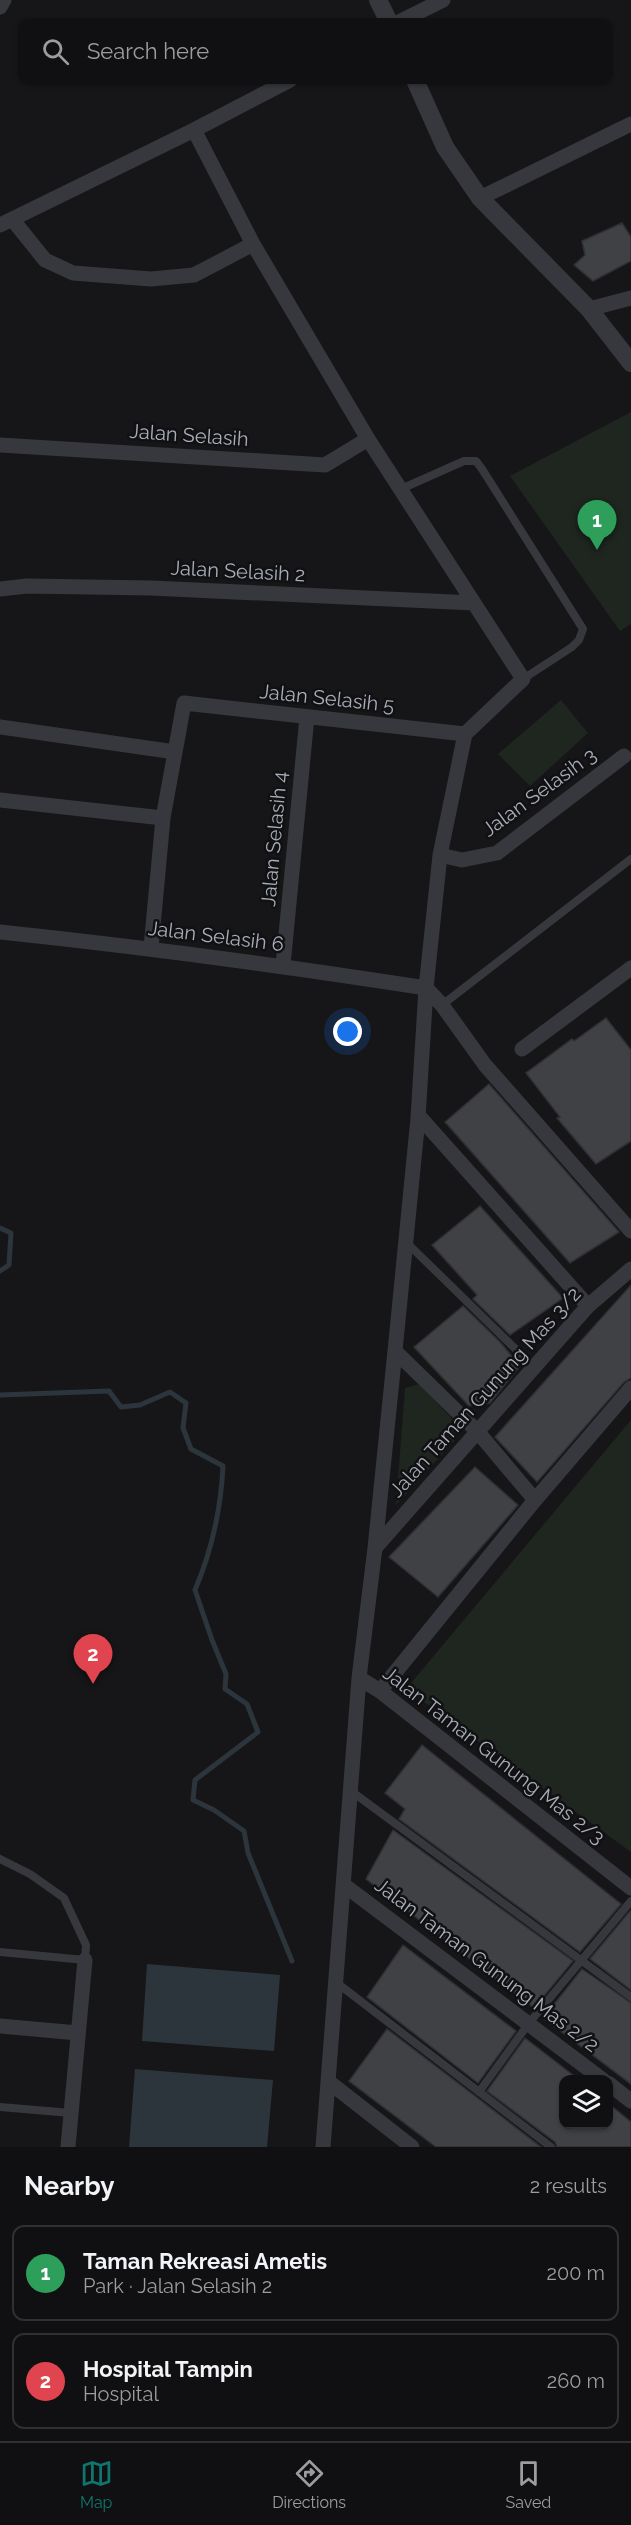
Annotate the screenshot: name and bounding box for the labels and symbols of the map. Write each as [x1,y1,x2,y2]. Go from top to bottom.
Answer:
street label: Jalan Selasih [129,419,249,451]
pin: 1 [578,500,616,550]
street label: Jalan Selasih 2 [170,555,306,587]
street label: Jalan Selasih 5 [258,679,396,717]
street label: Jalan Selasih 3 [477,743,601,841]
street label: Jalan Selasih 4 [256,770,292,907]
street label: Jalan Selasih 6 [147,916,285,956]
your location [333,1017,362,1046]
street label: Jalan Taman Gunung Mas 3/2 [384,1282,586,1502]
pin: 2 [74,1634,112,1684]
street label: Jalan Taman Gunung Mas 2/3 [378,1661,610,1849]
street label: Jalan Taman Gunung Mas 2/2 [370,1873,604,2057]

